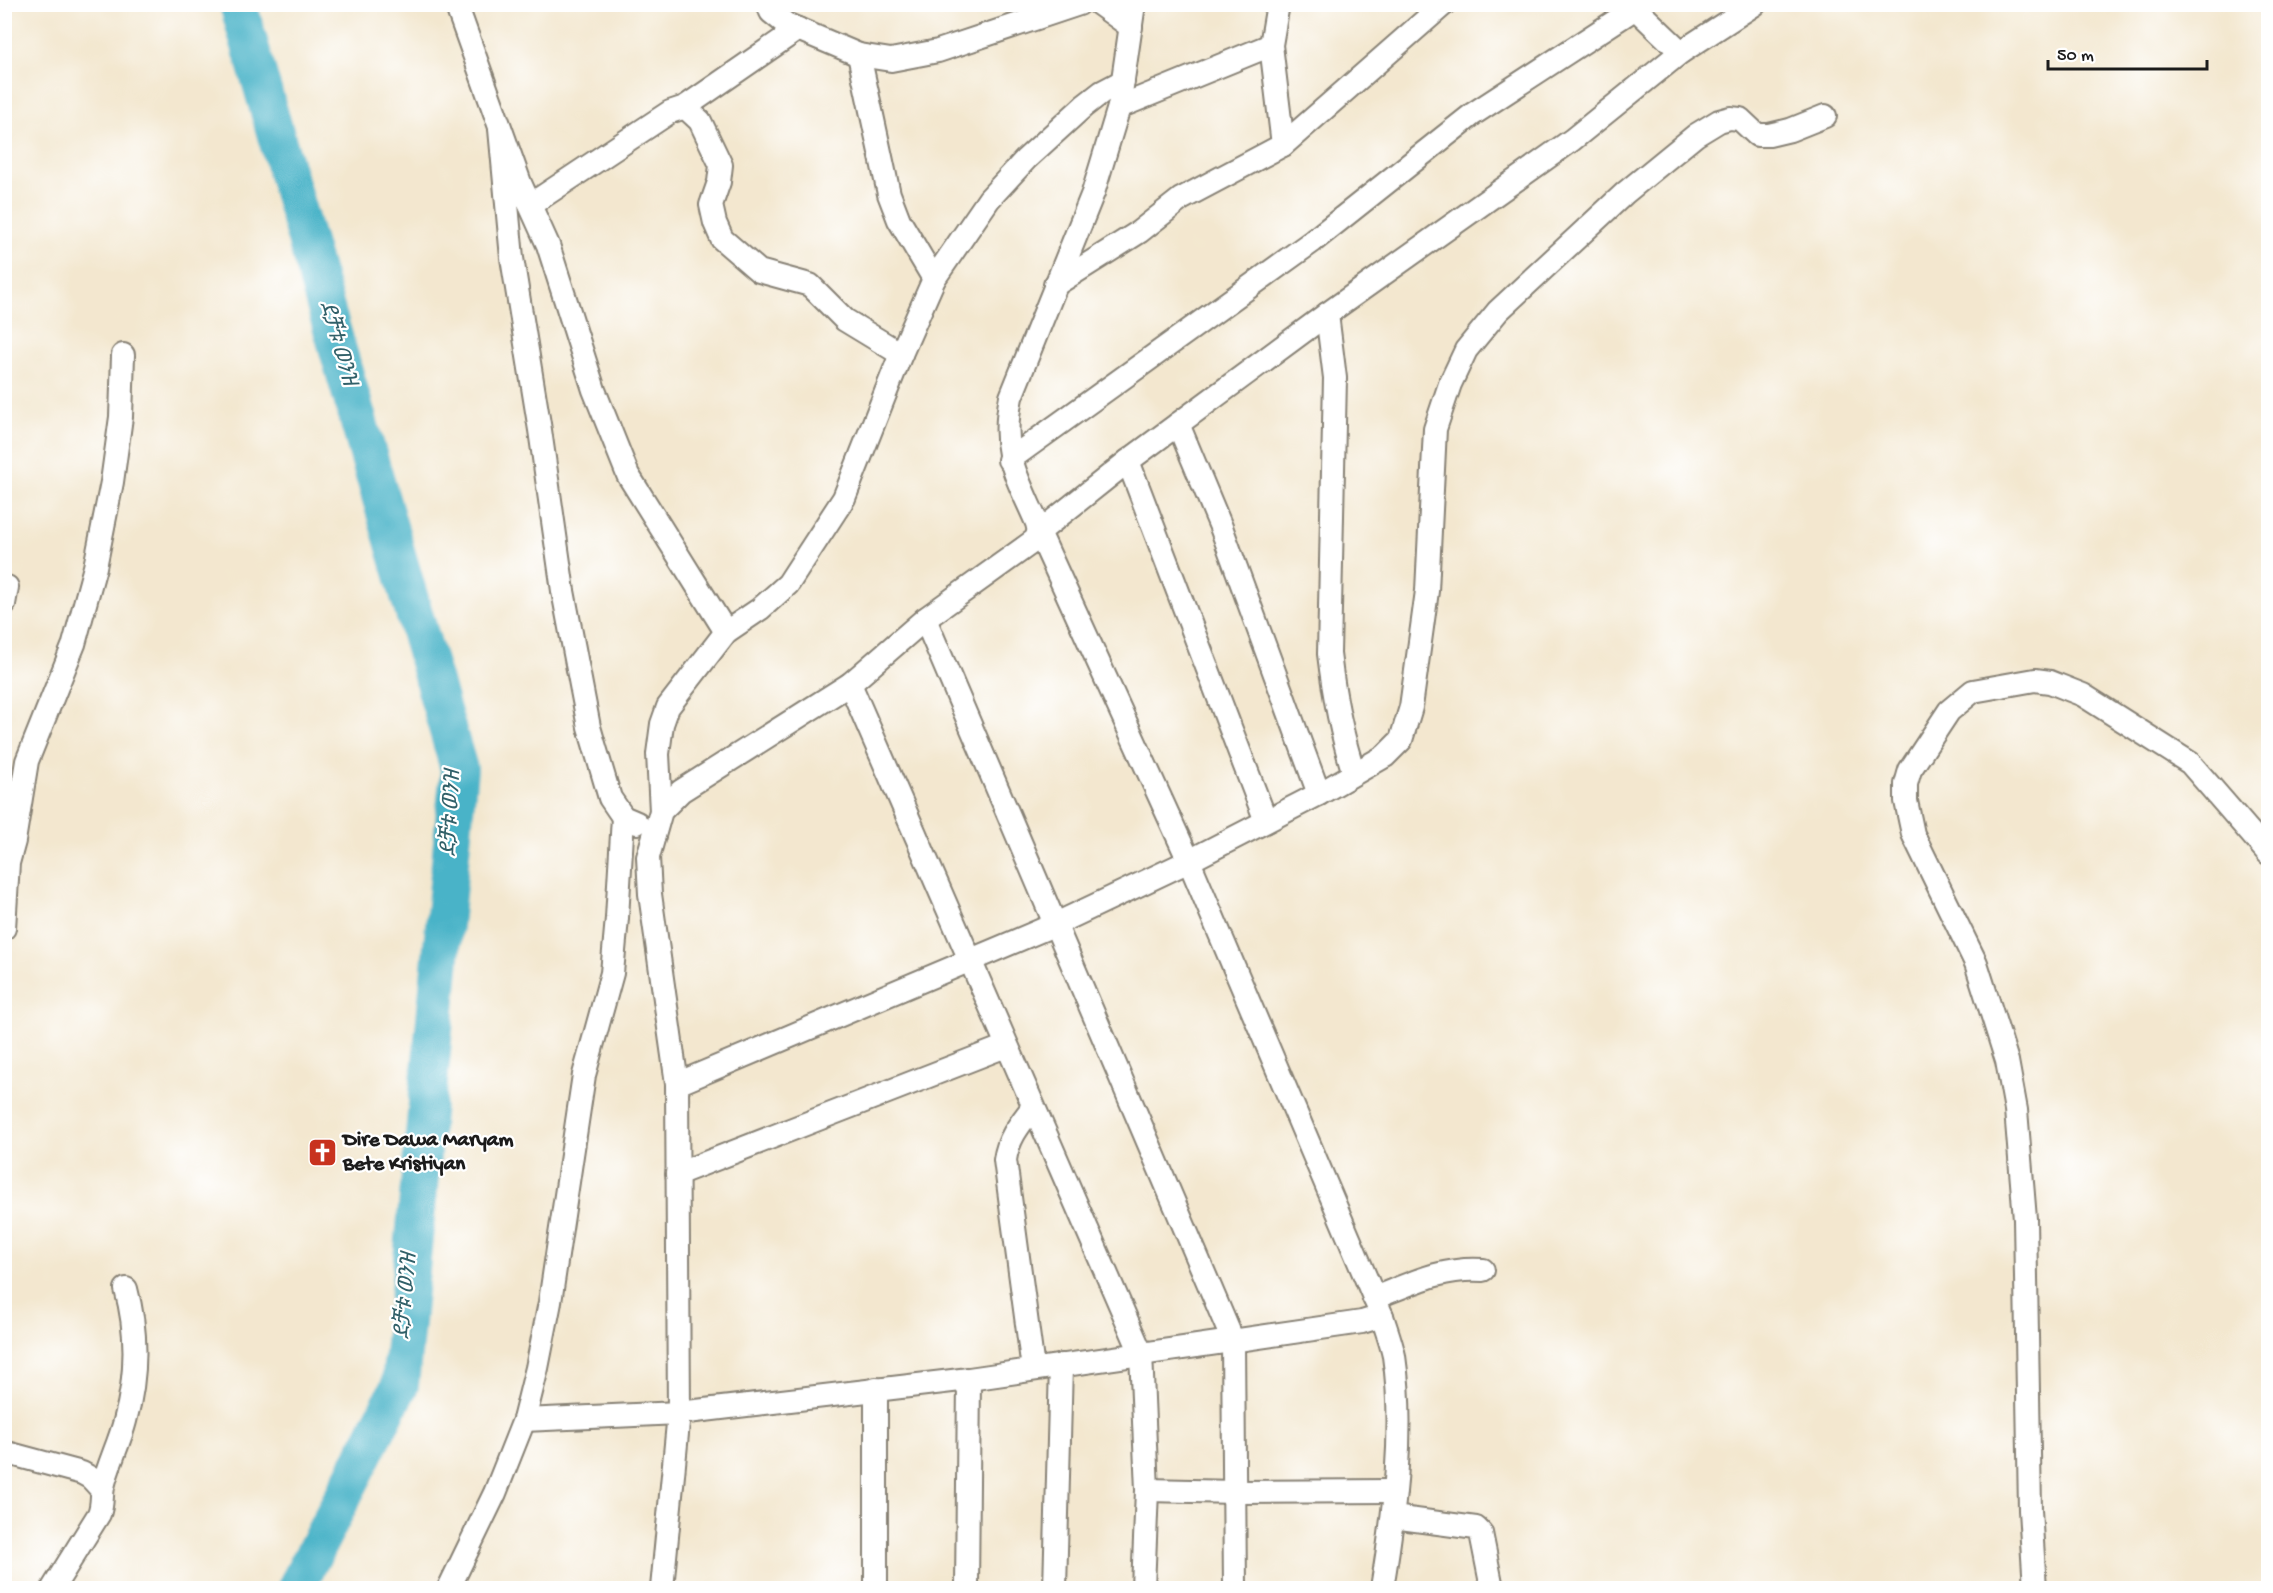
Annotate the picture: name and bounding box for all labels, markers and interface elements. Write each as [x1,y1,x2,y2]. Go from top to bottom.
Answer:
scale bar [2048,33,2207,71]
text: 50 m [2057,46,2094,67]
water label: ደቻቱ ወንዝ [312,298,363,391]
water label: ደቻቱ ወንዝ [436,767,468,857]
place label: Dire Dawa Maryam Bete Kristiyan [341,1129,513,1178]
church icon: Dire Dawa Maryam Bete Kristiyan [306,1137,338,1169]
water label: ደቻቱ ወንዝ [389,1249,425,1340]

